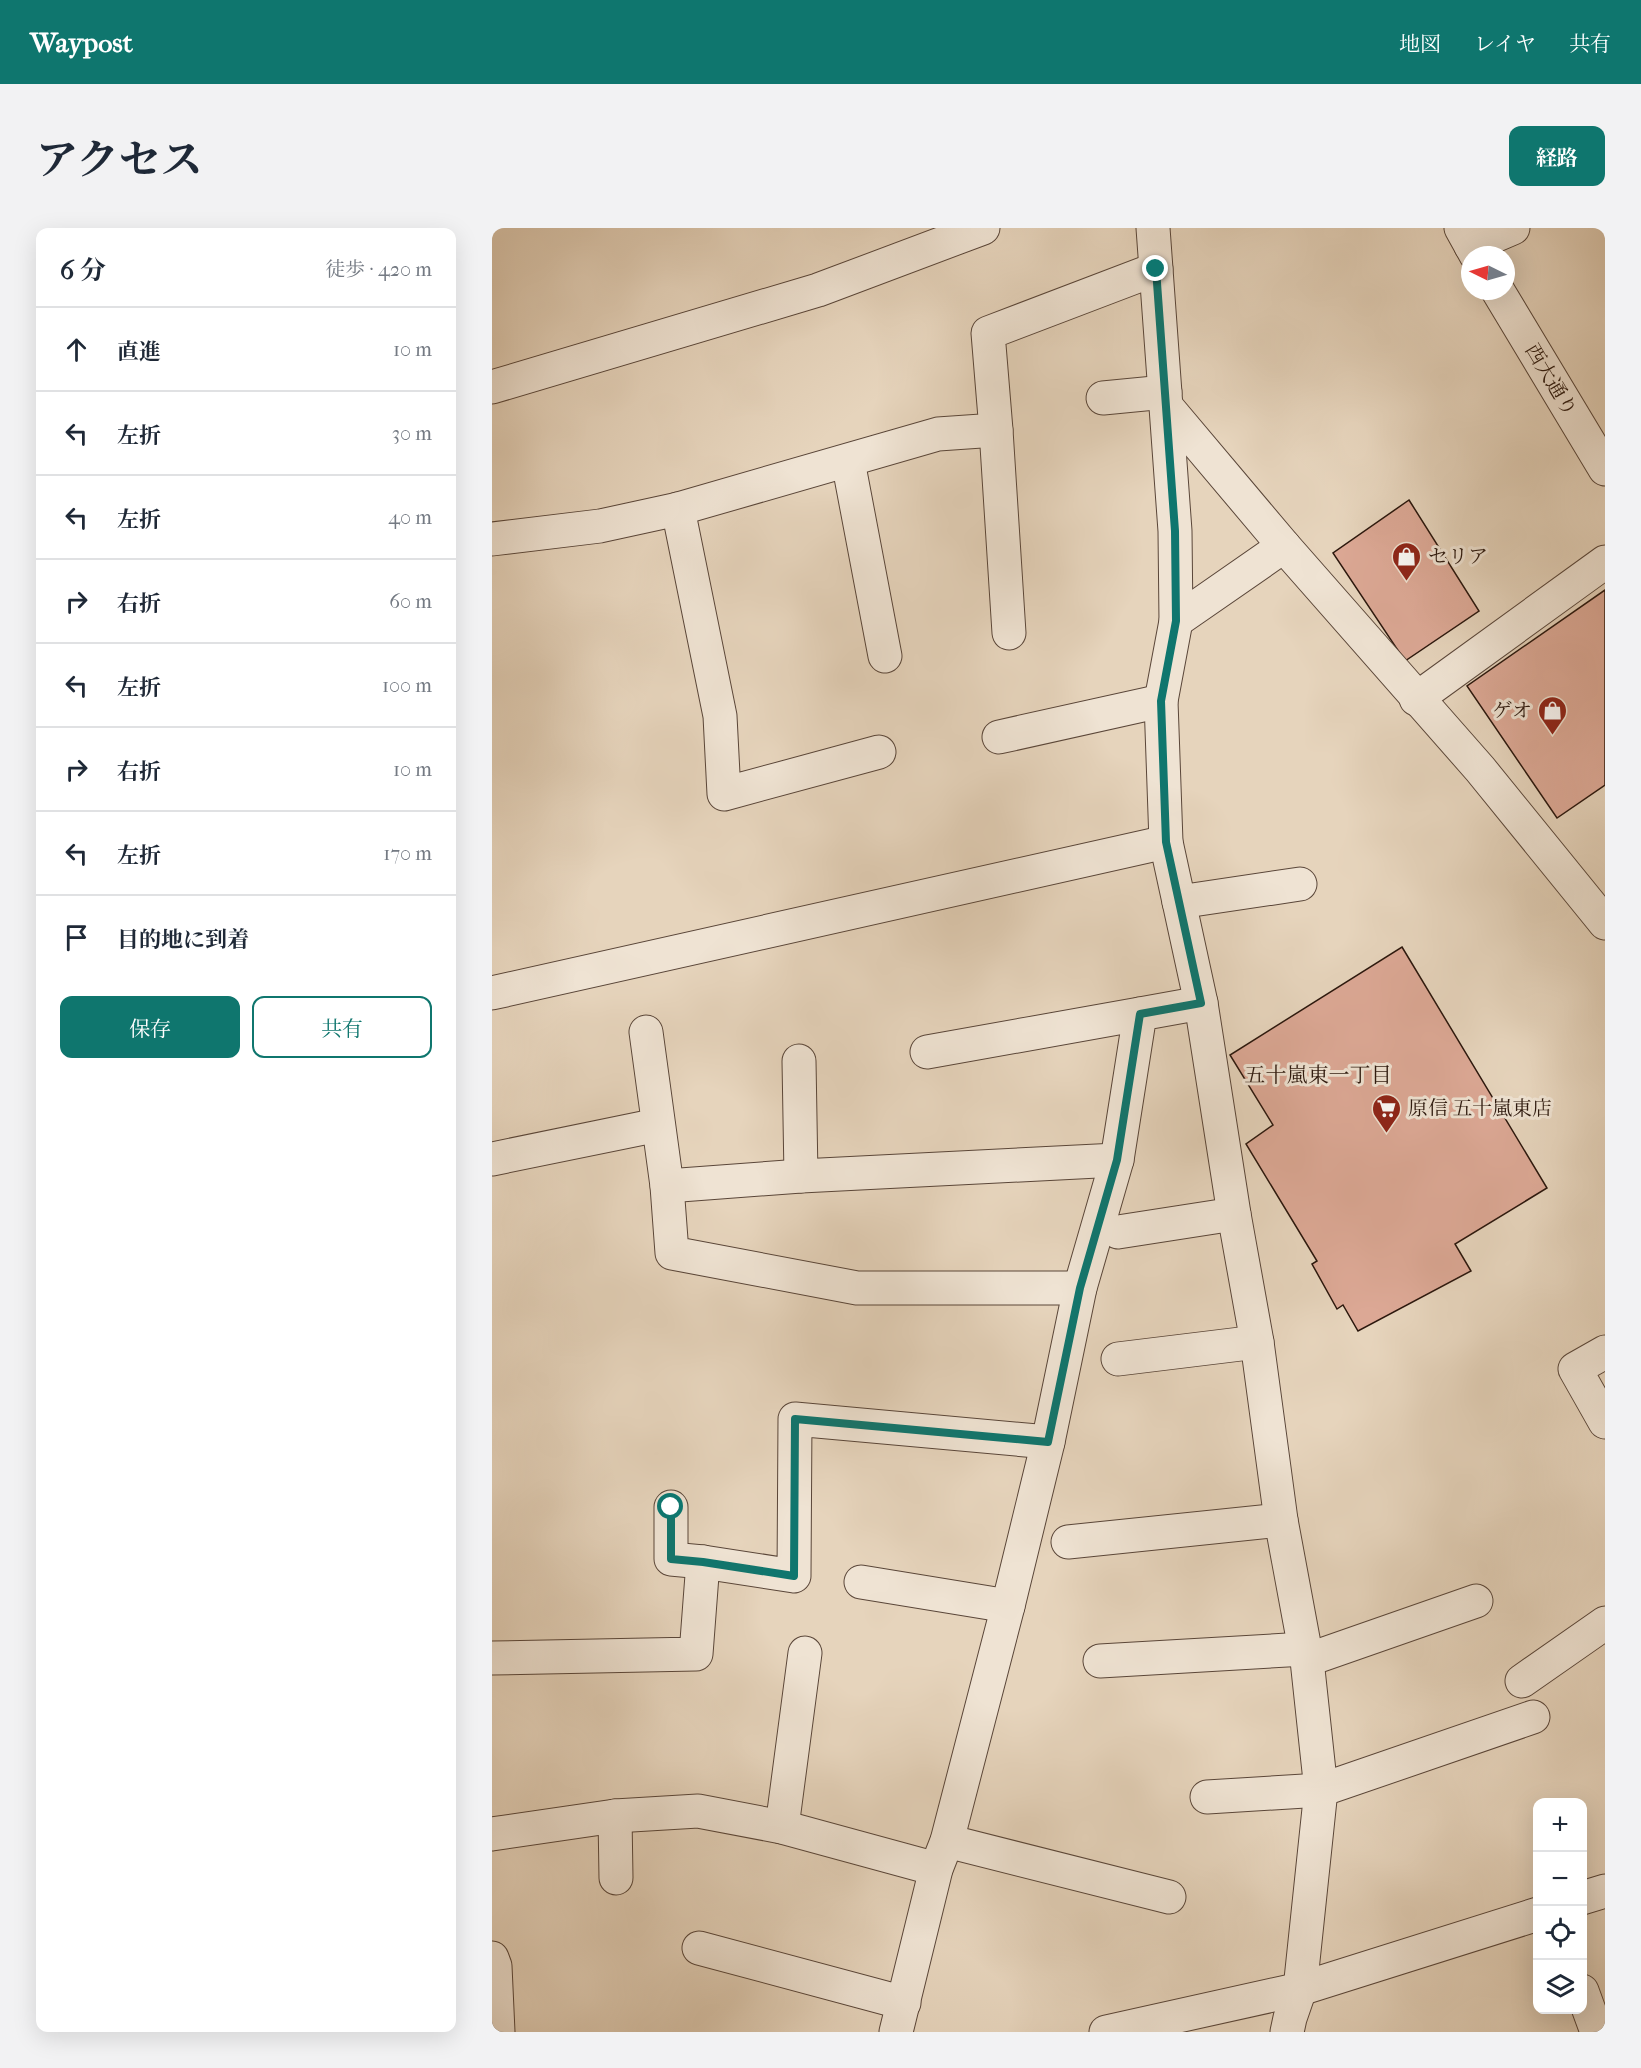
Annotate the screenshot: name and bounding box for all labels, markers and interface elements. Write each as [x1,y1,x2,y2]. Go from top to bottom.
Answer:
text: Waypost [30,26,133,59]
text: 地図 [1399,32,1441,56]
text: レイヤ [1474,32,1536,56]
text: 共有 [1569,32,1611,56]
button: 経路 [1509,126,1605,186]
text: アクセス [36,136,203,185]
north arrow [1461,246,1515,300]
text: 6 分 [60,255,106,286]
route end [1142,255,1168,281]
text: 徒歩 · 420 m [325,258,432,281]
icon: ahead [60,333,93,366]
text: 10 m [393,338,432,361]
text: 直進 [117,339,161,365]
street label: 西大通り [1521,340,1581,420]
icon: left [60,417,93,450]
text: 30 m [392,422,432,445]
text: 左折 [117,423,161,449]
icon: left [60,501,93,534]
text: 40 m [388,506,432,529]
text: 左折 [117,507,161,533]
shop icon: セリア [1391,540,1423,582]
place label: セリア [1428,545,1488,568]
icon: right [60,585,93,618]
text: 60 m [389,590,432,613]
text: 右折 [117,591,161,617]
icon: left [60,669,93,702]
text: 100 m [382,674,432,697]
text: 左折 [117,675,161,701]
shop icon: ゲオ [1537,694,1569,736]
place label: ゲオ [1492,699,1532,722]
icon: right [60,753,93,786]
text: 10 m [393,758,432,781]
text: 右折 [117,759,161,785]
icon: left [60,837,93,870]
text: 170 m [383,842,432,865]
text: 左折 [117,843,161,869]
icon: arrive [60,921,93,954]
text: 目的地に到着 [117,927,249,953]
button: 保存 [60,996,240,1058]
button: 共有 [252,996,432,1058]
district label: 五十嵐東一丁目 [1245,1063,1392,1087]
supermarket icon: 原信 五十嵐東店 [1371,1092,1403,1134]
place label: 原信 五十嵐東店 [1408,1097,1552,1120]
route start [657,1493,683,1519]
map controls [1533,1798,1587,2014]
button: + [1533,1798,1587,1852]
button: − [1533,1852,1587,1906]
button: locate [1533,1906,1587,1960]
button: layers [1533,1960,1587,2014]

